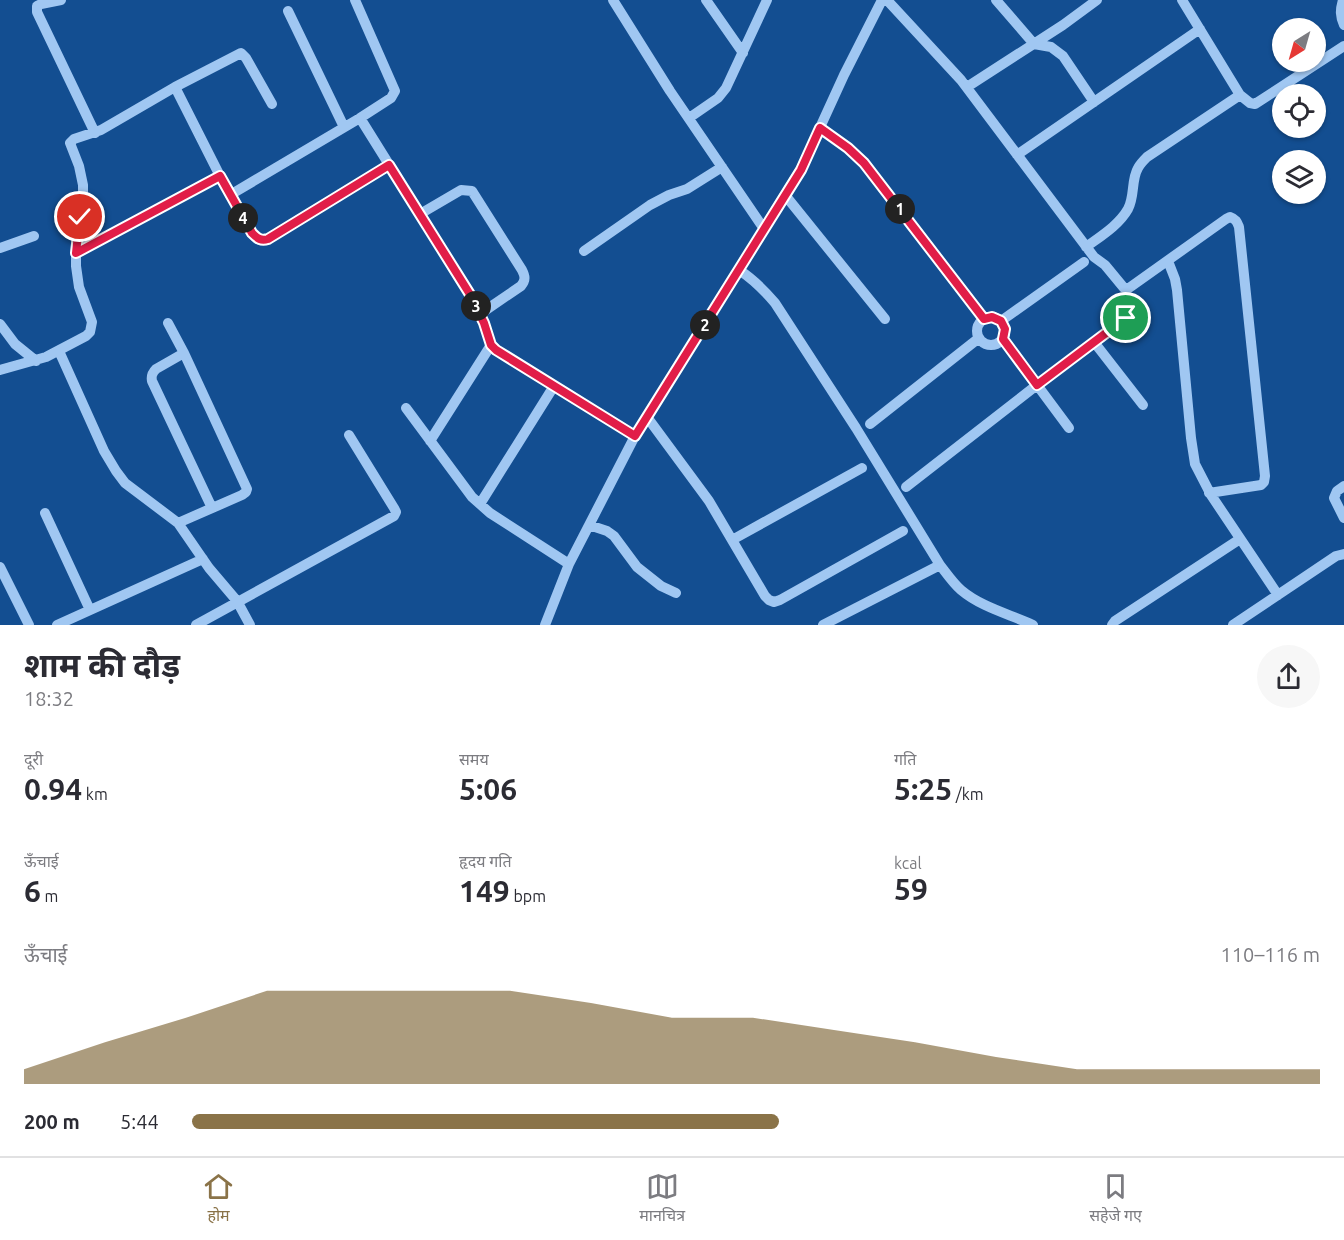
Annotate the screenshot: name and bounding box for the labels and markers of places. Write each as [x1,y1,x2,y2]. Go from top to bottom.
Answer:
pin [54,191,105,242]
pin: 1 [885,194,915,224]
pin: 4 [228,203,258,233]
pin: 3 [461,291,491,321]
pin [1100,292,1151,343]
pin: 2 [690,310,720,340]

